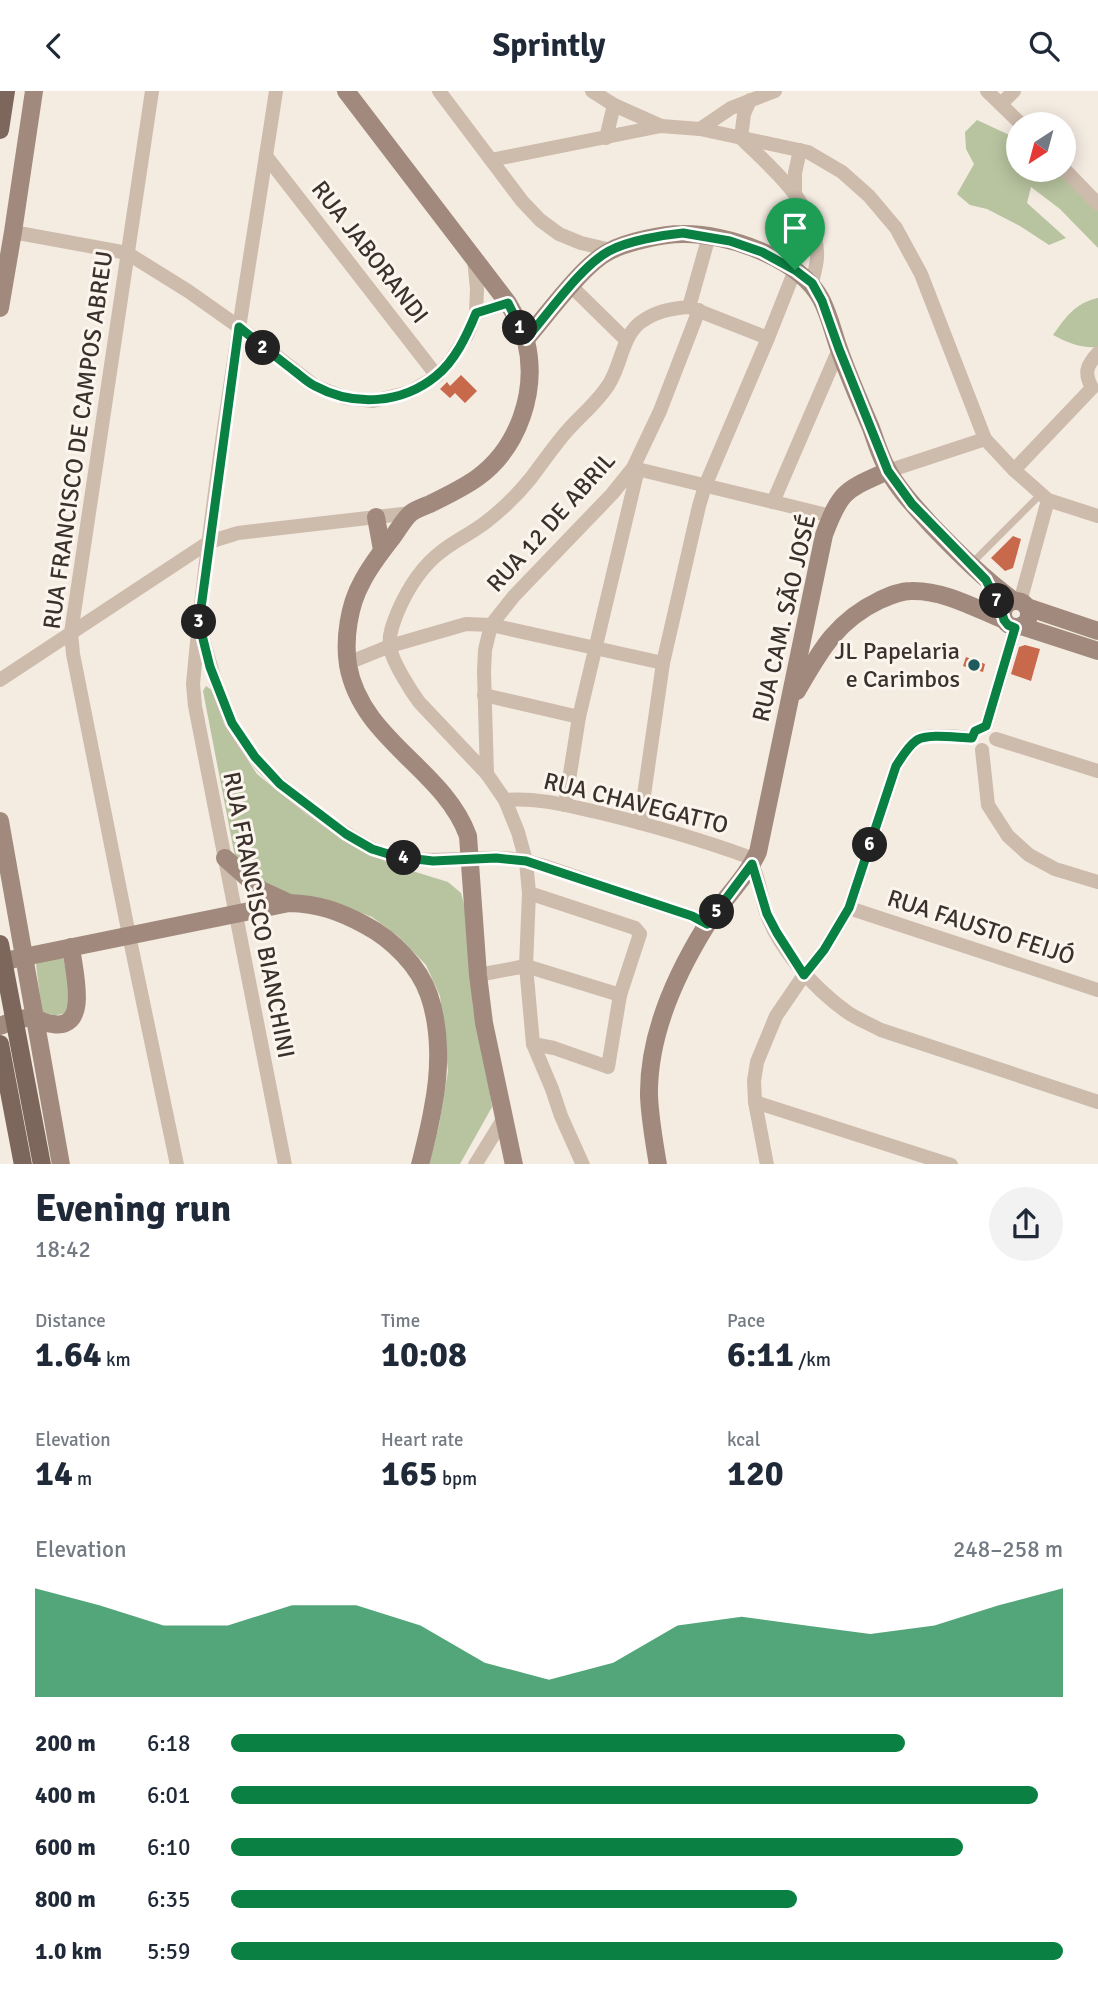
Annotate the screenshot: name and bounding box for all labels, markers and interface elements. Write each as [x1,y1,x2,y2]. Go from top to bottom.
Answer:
text: Sprintly [493,26,605,65]
icon: back [35,27,73,65]
icon: search [1025,27,1063,65]
north arrow [1006,112,1076,182]
map controls [1006,112,1076,182]
street label: RUA JABORANDI [305,175,435,329]
pin [765,198,825,270]
icon: arrive [776,209,814,247]
street label: RUA FRANCISCO DE CAMPOS ABREU [37,249,119,631]
pin: 1 [503,310,538,345]
text: 1 [514,315,525,339]
pin: 2 [246,331,280,365]
text: 2 [257,335,268,359]
street label: RUA 12 DE ABRIL [480,446,622,598]
street label: RUA CAM. SÃO JOSÉ [746,511,822,725]
pin: 7 [979,583,1014,619]
text: 7 [991,588,1002,612]
pin: 3 [182,605,216,639]
text: 3 [193,609,204,633]
place label: JL Papelaria e Carimbos [835,636,960,694]
marker: JL Papelaria e Carimbos [966,657,982,673]
street label: RUA CHAVEGATTO [541,766,731,840]
street label: RUA FRANCISCO BIANCHINI [216,769,302,1061]
pin: 6 [852,827,888,863]
text: 6 [864,832,875,856]
pin: 4 [386,841,422,875]
text: 4 [398,845,409,869]
street label: RUA FAUSTO FEIJÓ [883,883,1079,971]
pin: 5 [700,895,734,929]
text: 5 [711,899,722,923]
text: Evening run [35,1185,231,1232]
button: share [989,1187,1063,1261]
text: 18:42 [35,1235,91,1264]
text: Distance [35,1309,106,1333]
text: Time [381,1309,420,1333]
text: Pace [727,1309,765,1333]
text: 1.64 [35,1333,102,1376]
text: 10:08 [381,1333,467,1376]
text: 6:11 [727,1333,794,1376]
text: km [102,1348,131,1372]
text: /km [794,1348,831,1372]
text: Elevation [35,1428,111,1452]
text: Heart rate [381,1428,463,1452]
text: kcal [727,1428,760,1452]
text: 14 [35,1452,73,1495]
text: 165 [381,1452,438,1495]
text: 120 [727,1452,784,1495]
text: m [73,1467,92,1491]
text: bpm [438,1467,477,1491]
text: Elevation [35,1535,127,1564]
text: 248–258 m [953,1535,1063,1564]
text: 200 m [35,1729,96,1758]
text: 6:18 [147,1729,190,1758]
text: 400 m [35,1781,96,1810]
text: 6:01 [147,1781,190,1810]
text: 600 m [35,1833,96,1862]
text: 6:10 [147,1833,190,1862]
text: 800 m [35,1885,96,1914]
text: 6:35 [147,1885,190,1914]
text: 1.0 km [35,1937,102,1966]
text: 5:59 [147,1937,190,1966]

